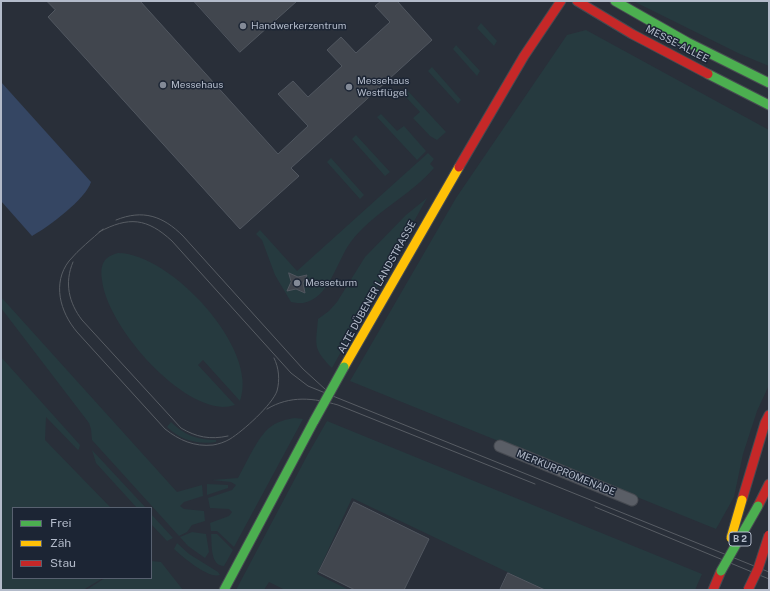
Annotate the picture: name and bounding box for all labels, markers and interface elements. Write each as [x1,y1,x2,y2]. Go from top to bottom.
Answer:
place label: Handwerkerzentrum [251,20,346,32]
marker: Handwerkerzentrum [238,21,248,31]
street label: MESSE-ALLEE [643,23,711,65]
place label: Messehaus Westflügel [357,75,409,98]
place label: Messehaus [171,79,223,91]
marker: Messehaus [158,80,168,90]
marker: Messehaus Westflügel [344,82,354,92]
street label: ALTE DÜBENER LANDSTRASSE [335,219,419,355]
place label: Messeturm [305,277,357,289]
marker: Messeturm [292,278,302,288]
street label: MERKURPROMENADE [515,448,617,498]
legend [12,507,152,579]
text: Frei [50,516,72,530]
road number: B 2 [729,532,751,546]
text: Zäh [50,536,71,550]
text: Stau [50,556,76,570]

